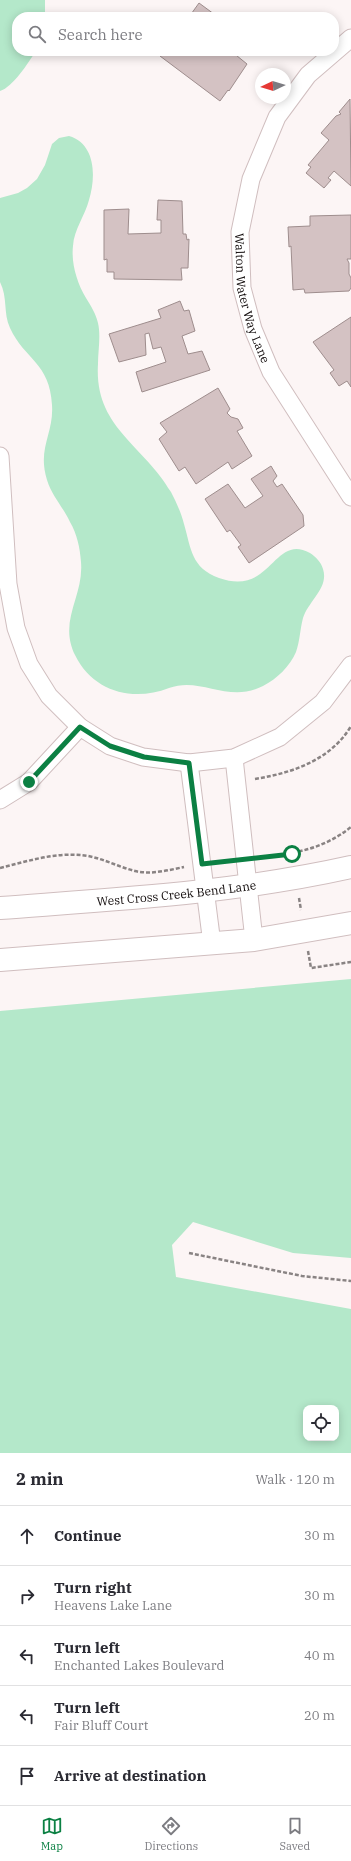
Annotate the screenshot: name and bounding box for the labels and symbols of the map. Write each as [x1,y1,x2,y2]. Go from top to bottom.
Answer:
north arrow [255,68,291,104]
street label: Walton Water Way Lane [233,233,274,365]
route end [20,773,38,791]
route start [283,845,301,863]
street label: West Cross Creek Bend Lane [96,877,257,908]

